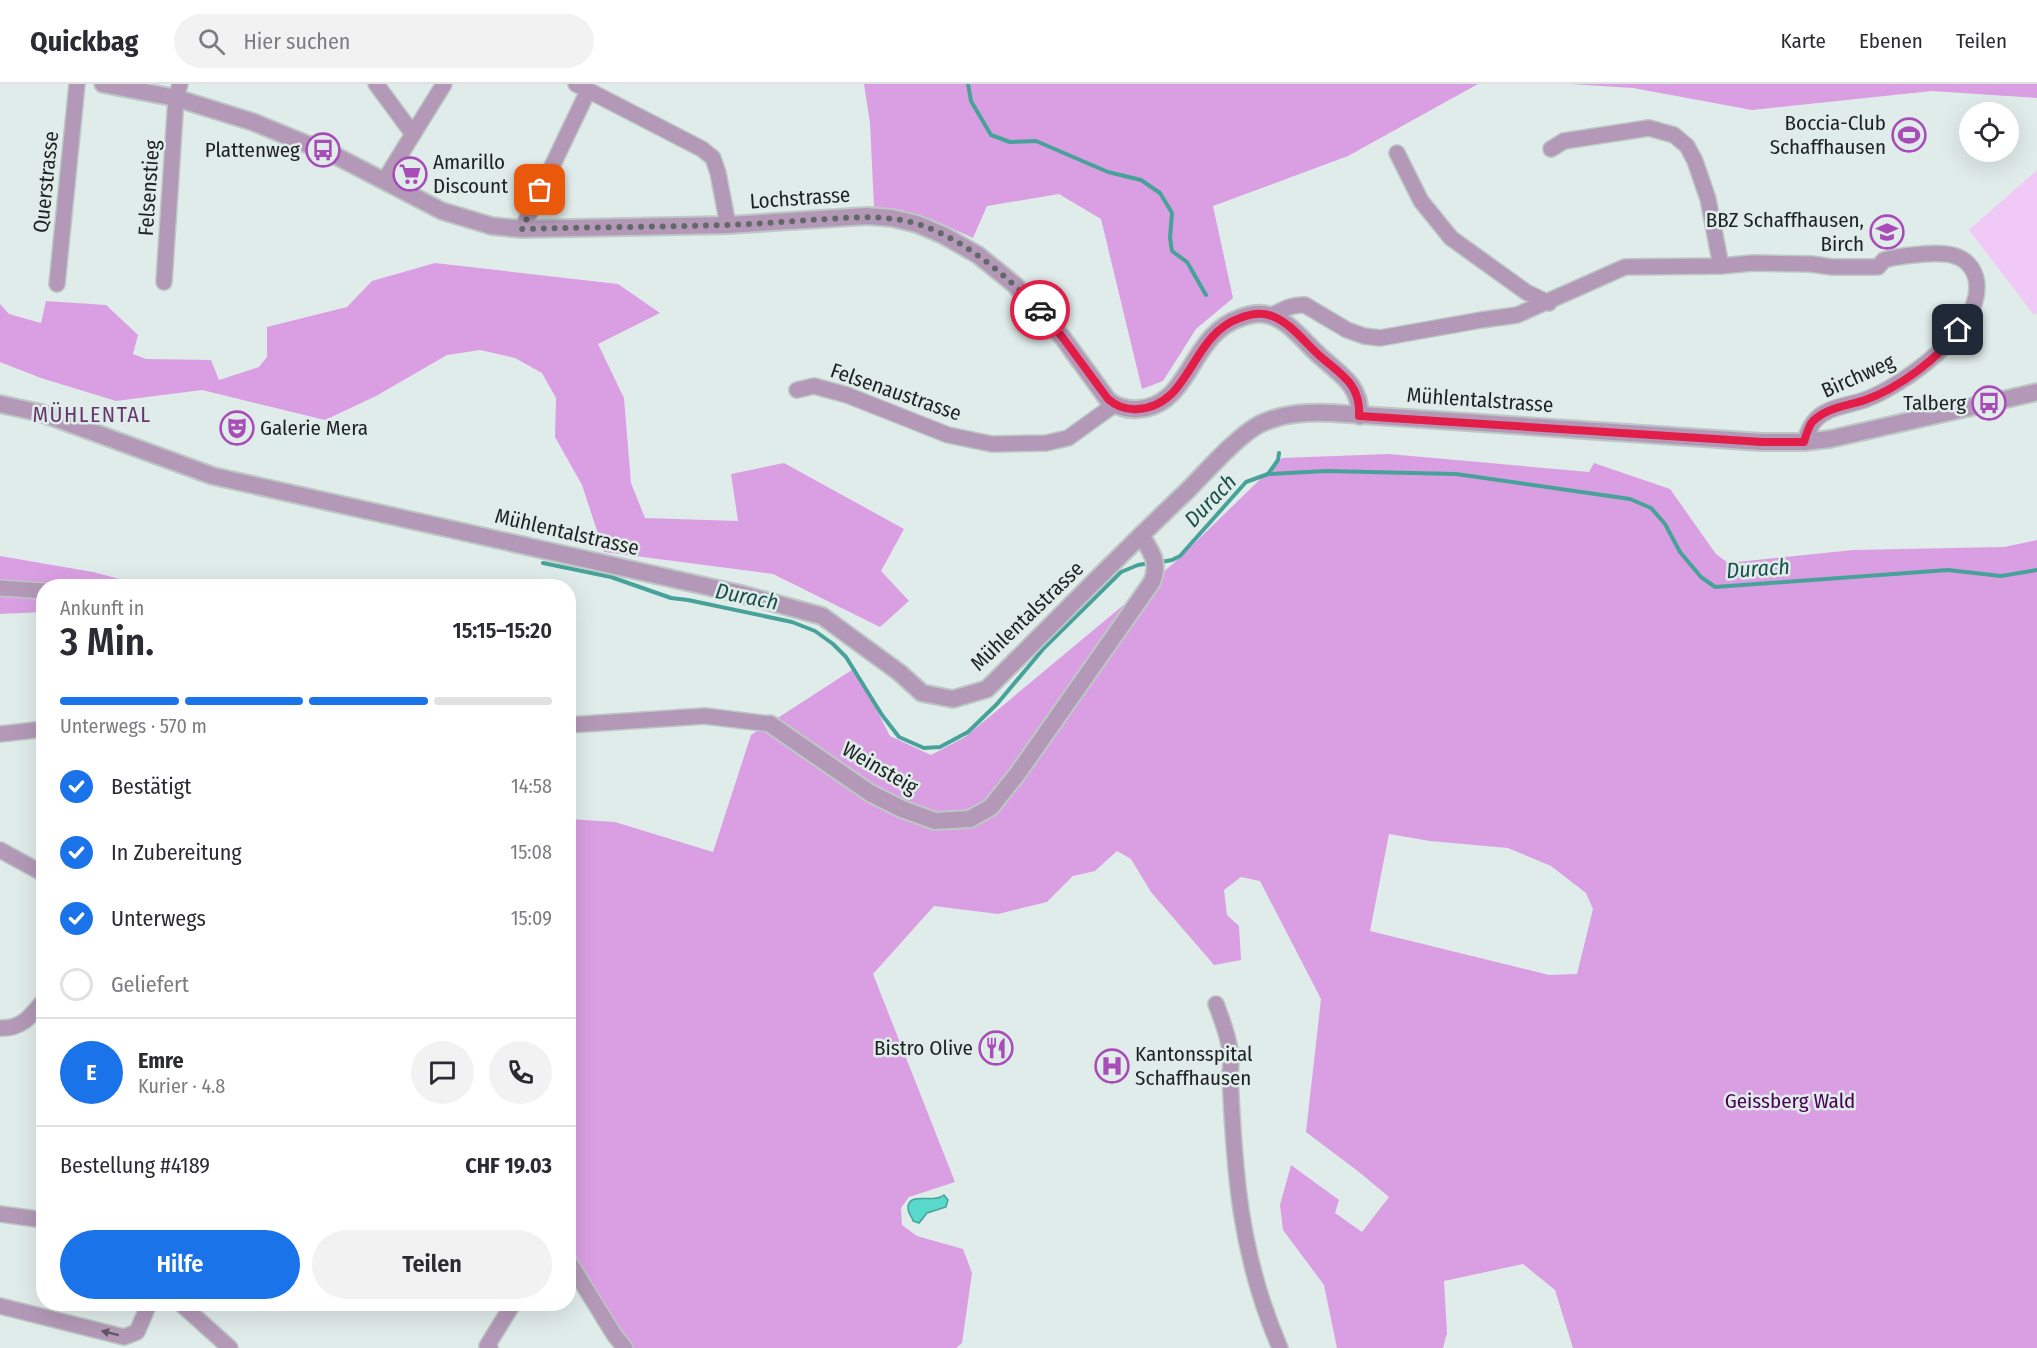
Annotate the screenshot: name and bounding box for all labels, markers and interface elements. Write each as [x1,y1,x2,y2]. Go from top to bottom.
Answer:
search box [174,14,594,68]
text: Quickbag [30,25,138,58]
icon: search [195,25,228,58]
text: Hier suchen [243,28,350,55]
text: Karte [1780,28,1826,54]
text: Ebenen [1859,28,1923,54]
text: Teilen [1956,28,2007,54]
map controls [1959,102,2019,162]
button: locate [1959,102,2019,162]
place label: Boccia-Club Schaffhausen [1770,110,1886,160]
sports icon: Boccia-Club Schaffhausen [1891,117,1927,153]
street label: Querstrasse [28,130,64,234]
bus stop icon: Plattenweg [305,132,341,168]
place label: Plattenweg [205,137,300,163]
street label: Felsenstieg [133,139,165,237]
place label: Amarillo Discount [433,149,508,199]
supermarket icon: Amarillo Discount [392,156,428,192]
pin [514,164,565,215]
icon: bag [523,173,556,206]
street label: Lochstrasse [749,182,851,214]
place label: BBZ Schaffhausen, Birch [1706,207,1864,257]
school or university icon: BBZ Schaffhausen, Birch [1869,214,1905,250]
courier [1010,280,1070,340]
icon: car [1024,294,1057,327]
pin [1932,304,1983,355]
icon: home [1941,313,1974,346]
street label: Birchweg [1817,348,1899,404]
street label: Felsenaustrasse [827,357,965,427]
street label: Mühlentalstrasse [1406,382,1554,418]
bus stop icon: Talberg [1971,385,2007,421]
place label: Talberg [1903,390,1966,416]
district label: MÜHLENTAL [32,401,152,428]
theatre icon: Galerie Mera [219,410,255,446]
place label: Galerie Mera [260,415,368,441]
water label: Durach [1179,468,1242,533]
street label: Mühlentalstrasse [492,503,642,561]
water label: Durach [1725,553,1791,584]
street label: Mühlentalstrasse [965,556,1089,676]
water label: Durach [713,577,781,616]
text: Ankunft in [60,596,144,620]
text: 15:15–15:20 [453,617,552,644]
text: 3 Min. [60,619,154,665]
text: Unterwegs · 570 m [60,714,207,738]
street label: Weinsteig [837,736,923,800]
icon: check [60,770,93,803]
text: Bestätigt [111,773,191,800]
text: 14:58 [511,774,552,798]
icon: check [60,836,93,869]
text: In Zubereitung [111,839,242,866]
text: 15:08 [510,840,552,864]
icon: check [60,902,93,935]
text: Unterwegs [111,905,206,932]
text: 15:09 [511,906,552,930]
text: Geliefert [111,971,189,998]
restaurant icon: Bistro Olive [978,1030,1014,1066]
place label: Bistro Olive [874,1035,973,1061]
button: chat [411,1041,474,1104]
button: phone [489,1041,552,1104]
place label: Kantonsspital Schaffhausen [1135,1041,1253,1091]
text: Emre [138,1047,184,1074]
hospital icon: Kantonsspital Schaffhausen [1094,1048,1130,1084]
text: E [86,1059,97,1086]
text: Kurier · 4.8 [138,1074,225,1098]
park label: Geissberg Wald [1725,1088,1855,1114]
text: Bestellung #4189 [60,1152,210,1179]
text: CHF 19.03 [465,1152,552,1179]
button: Hilfe [60,1230,300,1299]
button: Teilen [312,1230,552,1299]
one-way arrow [101,1328,120,1338]

